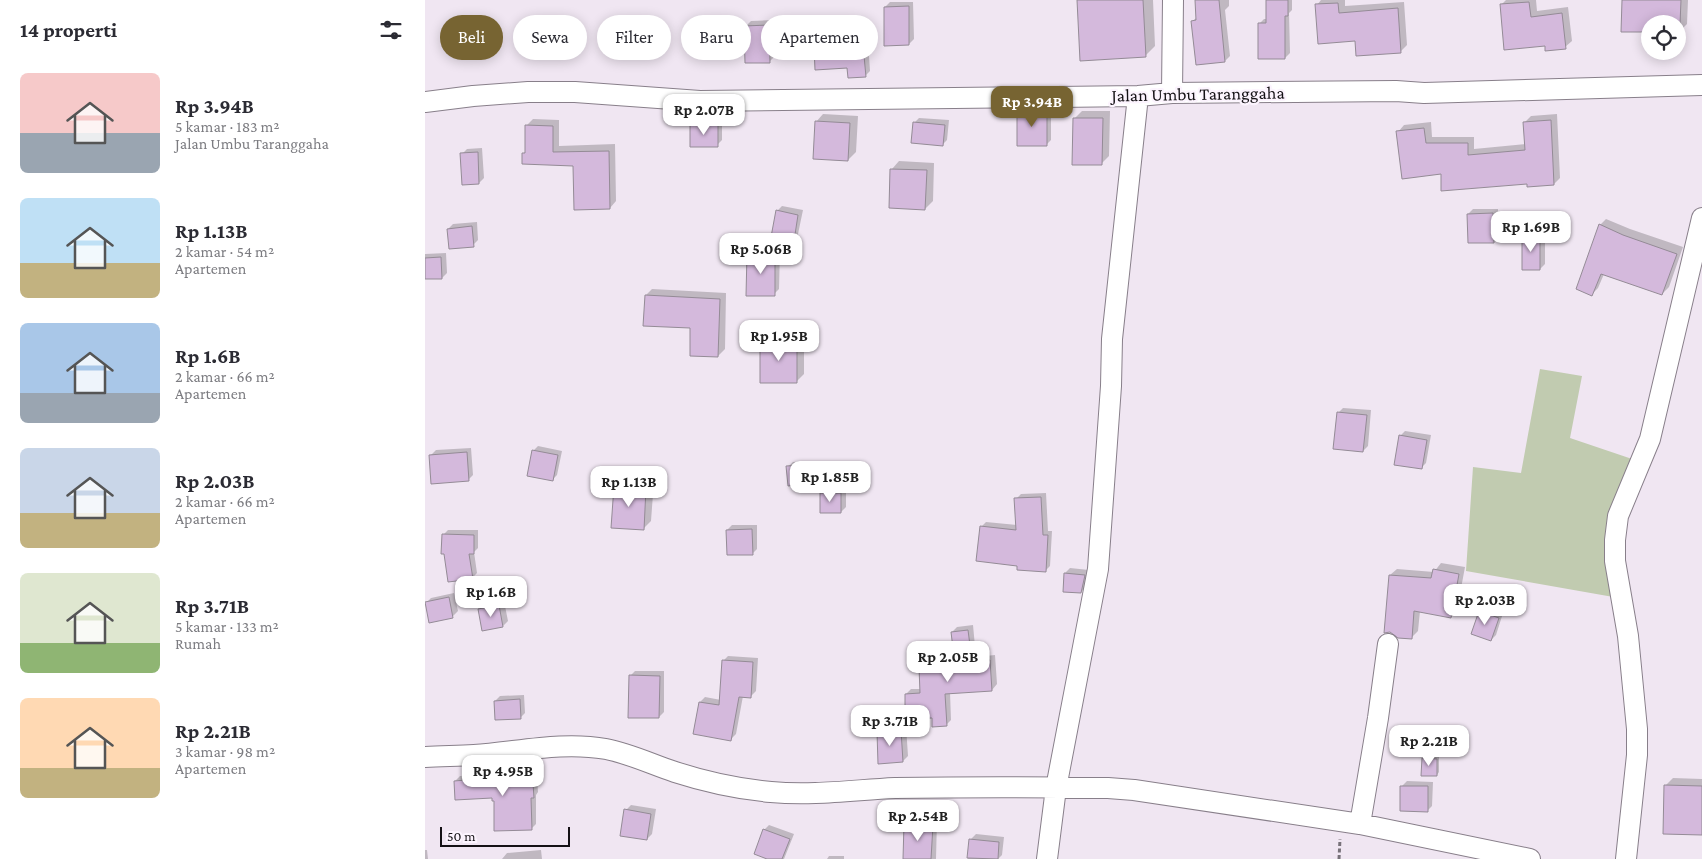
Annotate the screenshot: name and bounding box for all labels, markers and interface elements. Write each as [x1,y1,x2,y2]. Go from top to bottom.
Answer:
chip: Beli [440,15,503,60]
chip: Sewa [513,15,587,60]
chip: Filter [597,15,671,60]
chip: Baru [681,15,751,60]
chip: Apartemen [761,15,878,60]
map controls [1641,15,1686,60]
button: locate [1641,15,1686,60]
icon: filters [377,16,405,44]
text: 14 properti [20,18,117,42]
street label: Jalan Umbu Taranggaha [1109,82,1285,106]
pin: Rp 3.94B [980,86,1084,128]
icon: home [60,93,120,153]
text: Rp 3.94B [1002,93,1062,110]
text: Rp 3.94B [175,94,254,118]
pin: Rp 2.07B [652,94,756,136]
text: Rp 2.07B [674,101,734,118]
text: 5 kamar · 183 m² [175,118,280,135]
text: Jalan Umbu Taranggaha [175,135,329,152]
pin: Rp 1.69B [1479,210,1583,253]
icon: home [60,218,120,278]
text: Rp 1.69B [1502,218,1560,235]
text: Rp 1.13B [175,219,248,243]
pin: Rp 5.06B [709,232,813,275]
text: Rp 5.06B [730,240,792,257]
text: 2 kamar · 54 m² [175,243,274,260]
text: Apartemen [175,260,246,277]
pin: Rp 1.95B [727,320,831,362]
text: Rp 1.95B [750,327,808,344]
icon: home [60,343,120,403]
text: Rp 1.6B [175,344,241,368]
text: 2 kamar · 66 m² [175,368,275,385]
text: Apartemen [175,385,246,402]
pin: Rp 1.85B [778,460,882,503]
pin: Rp 1.13B [577,466,681,508]
icon: home [60,468,120,528]
text: Rp 1.85B [801,468,859,485]
text: Rp 2.03B [175,469,255,493]
text: Rp 1.13B [601,473,657,490]
text: 2 kamar · 66 m² [175,493,275,510]
text: Apartemen [175,510,246,527]
pin: Rp 1.6B [445,576,537,618]
text: Rp 1.6B [466,583,516,600]
pin: Rp 2.03B [1433,584,1537,626]
text: Rp 2.03B [1455,591,1515,608]
icon: home [60,593,120,653]
text: Rp 3.71B [175,594,249,618]
text: 5 kamar · 133 m² [175,618,279,635]
text: Rumah [175,635,221,652]
pin: Rp 2.05B [896,640,1000,683]
text: Rp 2.05B [918,648,978,665]
pin: Rp 3.71B [838,704,942,747]
text: Rp 3.71B [862,712,918,729]
icon: home [60,718,120,778]
text: Rp 2.21B [175,719,251,743]
pin: Rp 2.21B [1377,724,1481,767]
text: Rp 2.21B [1400,732,1458,749]
text: 3 kamar · 98 m² [175,743,275,760]
pin: Rp 4.95B [451,754,555,797]
text: Apartemen [175,760,246,777]
text: Rp 4.95B [473,762,533,779]
pin: Rp 2.54B [866,800,970,842]
text: Rp 2.54B [888,807,948,824]
scale bar [440,824,570,847]
text: 50 m [447,828,475,844]

